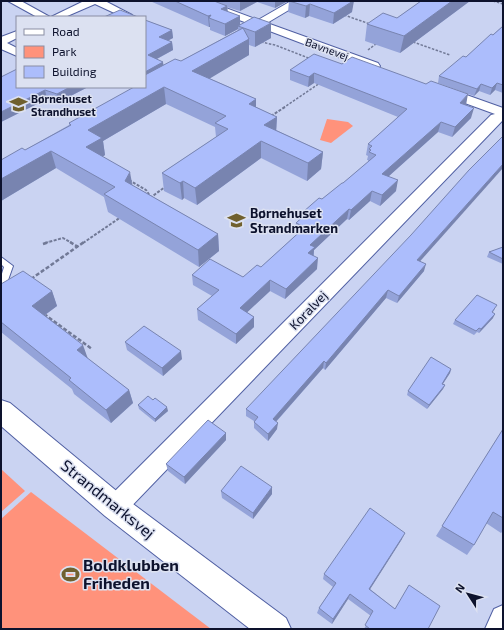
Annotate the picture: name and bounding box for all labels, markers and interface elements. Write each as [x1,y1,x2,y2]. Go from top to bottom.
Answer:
legend [16,16,146,88]
text: Road [52,24,80,38]
street label: Bavnevej [303,35,351,63]
text: Park [52,44,77,58]
text: Building [52,64,97,78]
place label: Børnehuset Strandhuset [31,92,96,118]
school or university icon: Børnehuset Strandhuset [8,95,28,115]
place label: Børnehuset Strandmarken [250,205,338,236]
school or university icon: Børnehuset Strandmarken [227,210,247,230]
street label: Koralvej [286,287,330,333]
street label: Strandmarksvej [57,455,159,543]
place label: Boldklubben Friheden [83,555,179,592]
sports icon: Boldklubben Friheden [60,564,80,584]
north arrow [448,574,488,614]
text: N [452,581,467,595]

